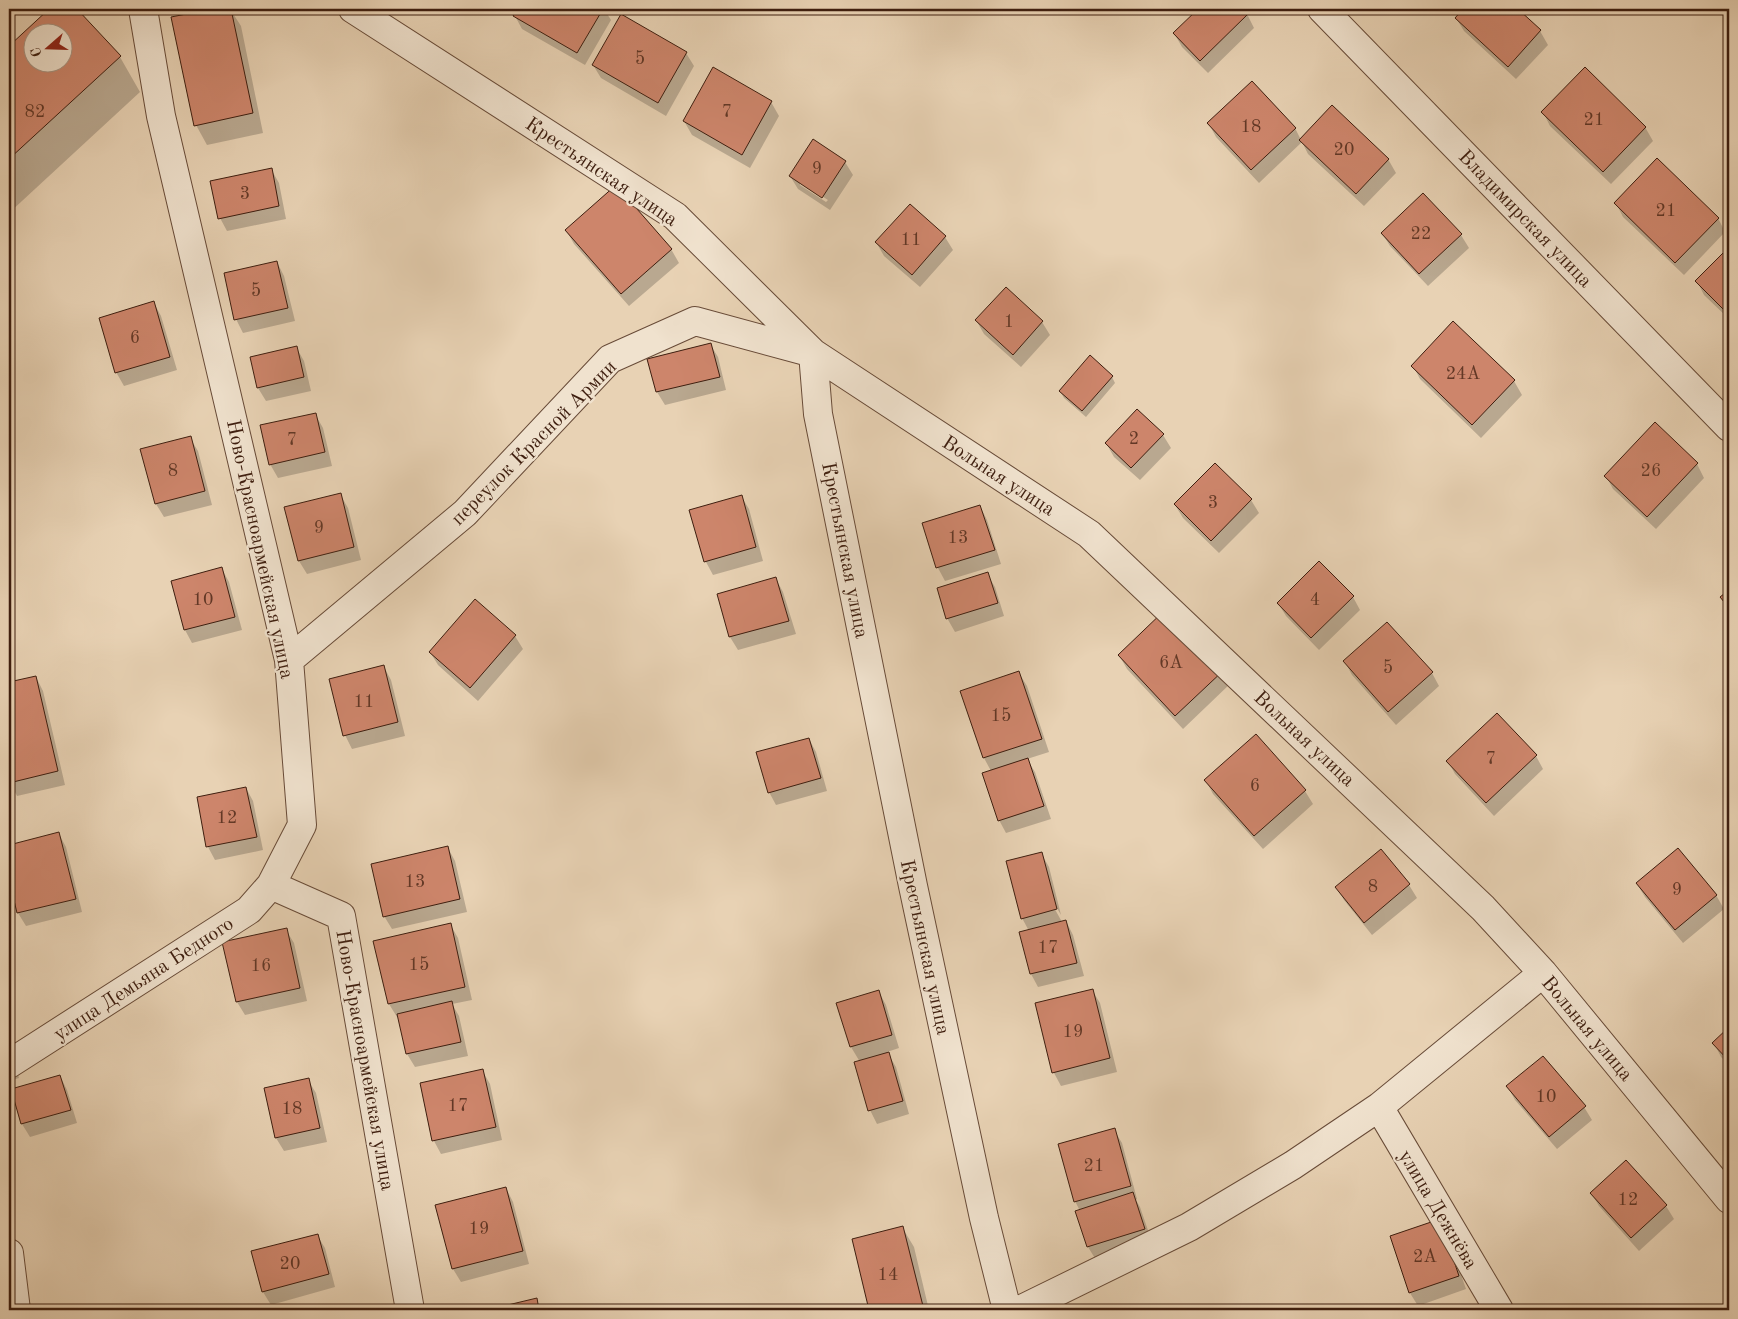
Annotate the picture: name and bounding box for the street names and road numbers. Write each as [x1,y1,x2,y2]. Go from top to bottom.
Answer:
street label: Крестьянская улица [521,114,681,231]
street label: Владимирская улица [1454,147,1595,292]
street label: переулок Красной Армии [448,357,621,530]
street label: Ново-Красноармейская улица [222,418,296,681]
street label: Вольная улица [938,433,1058,521]
street label: Крестьянская улица [817,461,871,640]
street label: Вольная улица [1249,688,1358,791]
street label: Крестьянская улица [896,858,952,1037]
street label: улица Демьяна Бедного [51,914,238,1045]
street label: Ново-Красноармейская улица [331,928,397,1192]
street label: Вольная улица [1537,973,1636,1086]
street label: улица Дежнёва [1394,1147,1481,1273]

